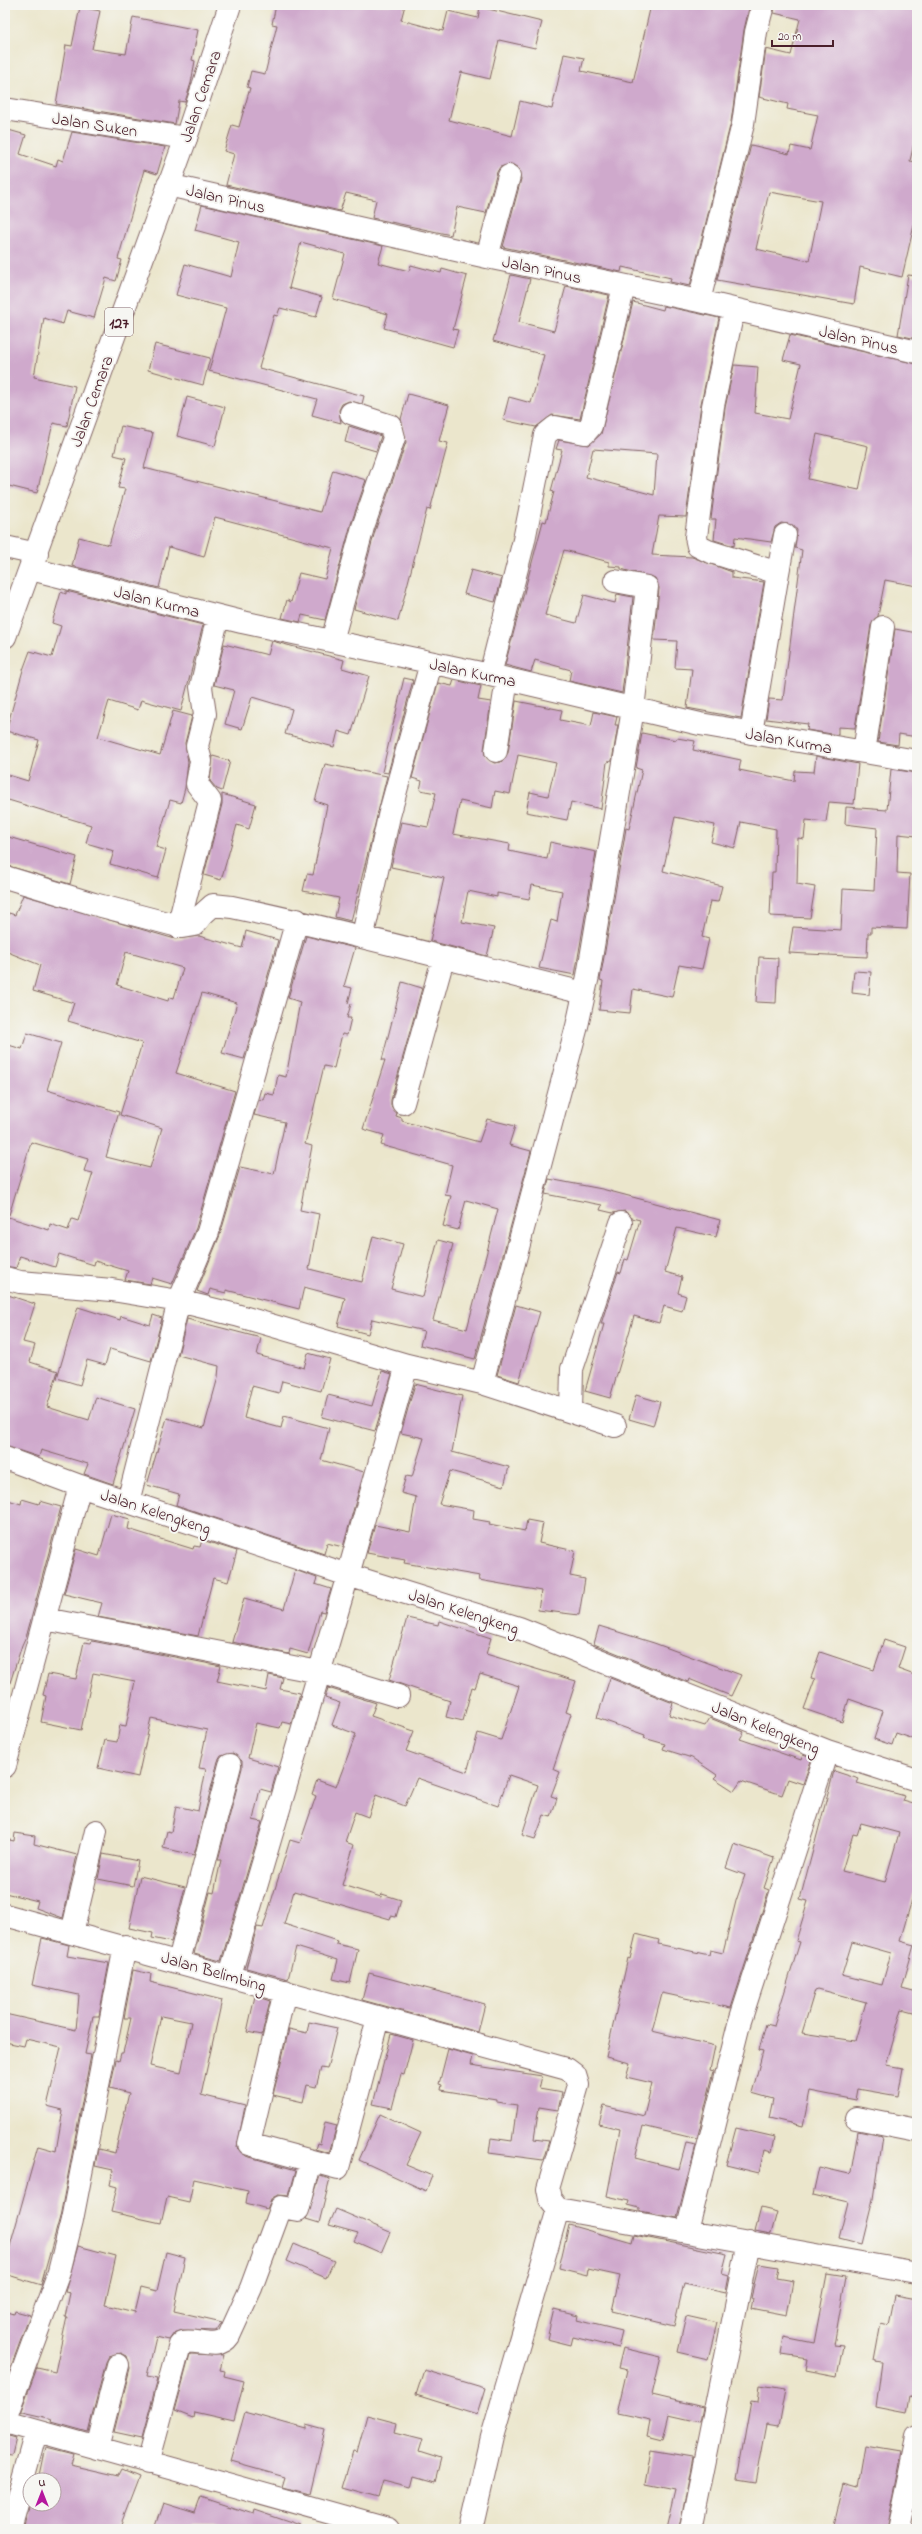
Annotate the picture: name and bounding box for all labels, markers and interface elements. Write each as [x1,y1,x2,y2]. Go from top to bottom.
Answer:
scale bar [772,22,833,48]
text: 20 m [778,28,801,46]
street label: Jalan Cemara [174,47,229,146]
street label: Jalan Suken [50,106,139,145]
street label: Jalan Pinus [184,178,268,221]
street label: Jalan Pinus [500,250,584,291]
road number: 127 [105,308,133,336]
street label: Jalan Pinus [817,319,901,362]
street label: Jalan Cemara [64,352,121,451]
street label: Jalan Kurma [111,580,202,625]
street label: Jalan Kurma [427,652,518,695]
street label: Jalan Kurma [743,722,834,761]
street label: Jalan Kelengkeng [96,1483,214,1544]
street label: Jalan Kelengkeng [404,1583,522,1644]
street label: Jalan Kelengkeng [707,1695,823,1763]
street label: Jalan Belimbing [158,1945,269,2001]
north arrow [22,2472,62,2512]
text: U [39,2475,46,2491]

